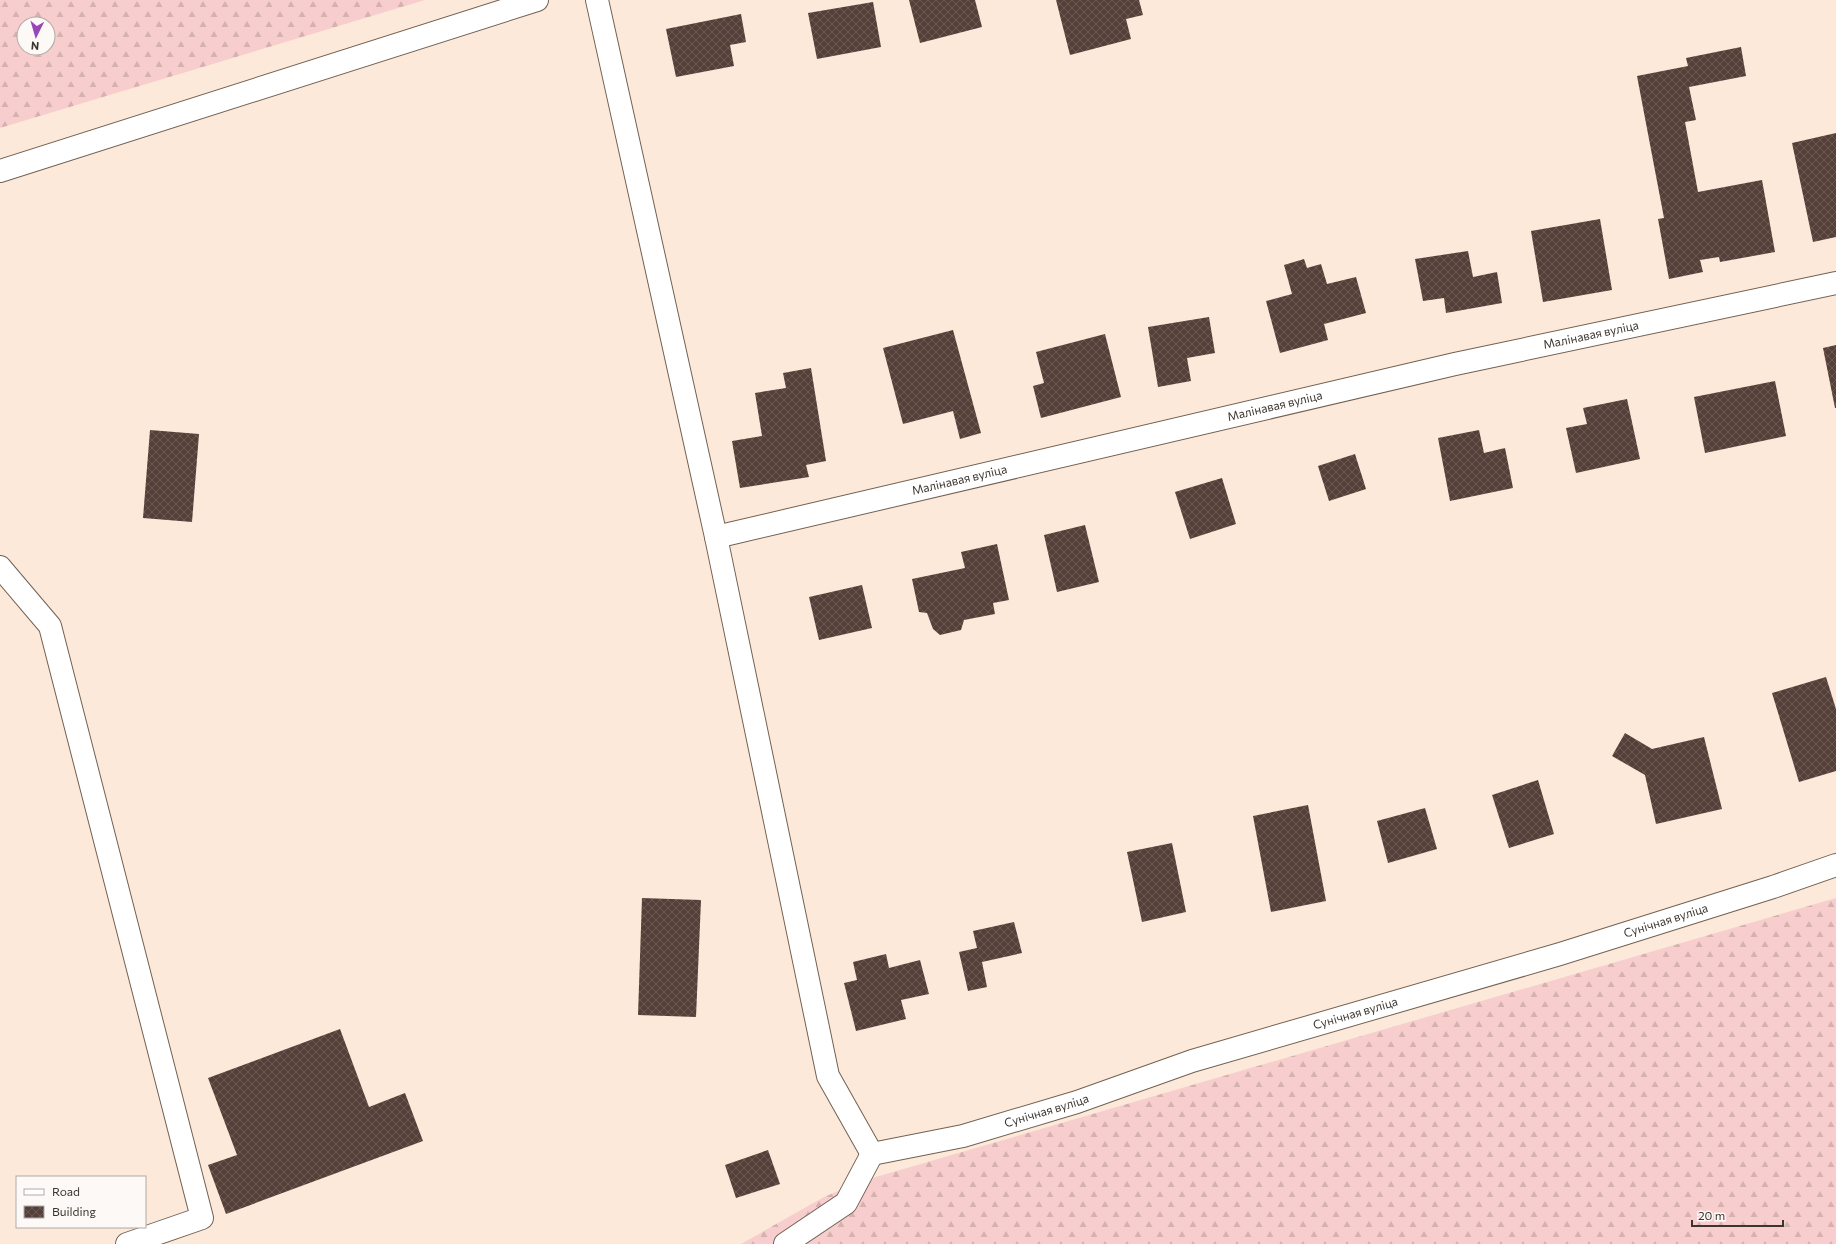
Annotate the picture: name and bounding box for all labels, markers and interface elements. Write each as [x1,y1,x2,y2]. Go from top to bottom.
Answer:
north arrow [16,16,56,56]
text: N [30,40,40,53]
street label: Малінавая вуліца [1542,317,1640,351]
street label: Малінавая вуліца [1226,387,1324,423]
street label: Малінавая вуліца [910,461,1008,497]
street label: Сунічная вуліца [1622,900,1709,940]
street label: Сунічная вуліца [1311,994,1399,1031]
street label: Сунічная вуліца [1002,1090,1090,1129]
legend [16,1176,146,1228]
text: Road [52,1184,80,1198]
scale bar [1692,1202,1783,1228]
text: Building [52,1204,96,1218]
text: 20 m [1698,1208,1725,1222]

